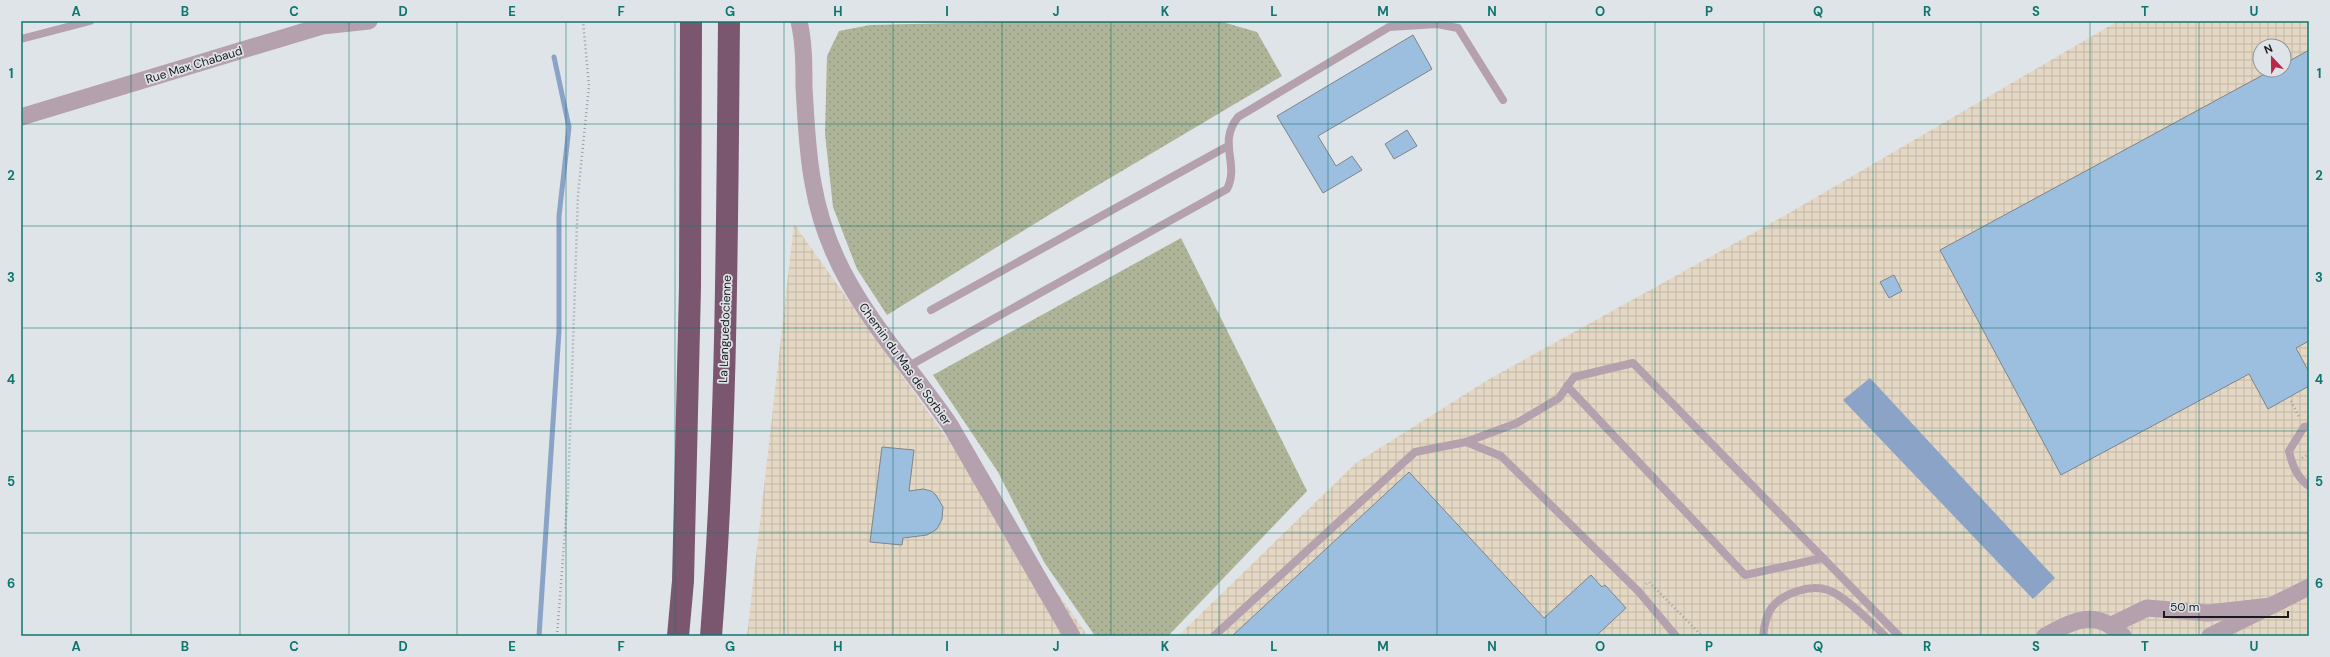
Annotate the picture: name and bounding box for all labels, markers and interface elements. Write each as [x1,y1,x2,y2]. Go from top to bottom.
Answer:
text: A [71,3,81,20]
text: B [181,3,189,20]
text: C [289,3,299,20]
text: D [398,3,408,20]
text: E [508,3,516,20]
text: F [617,3,625,20]
text: G [725,3,735,20]
text: H [833,3,843,20]
text: I [945,3,949,20]
text: J [1052,3,1060,20]
text: K [1161,3,1170,20]
text: L [1270,3,1278,20]
text: M [1377,3,1389,20]
text: N [1487,3,1497,20]
text: O [1595,3,1605,20]
text: P [1705,3,1713,20]
text: Q [1813,3,1823,20]
text: R [1923,3,1931,20]
text: S [2032,3,2040,20]
text: T [2141,3,2149,20]
text: U [2250,3,2259,20]
north arrow [2252,38,2292,78]
text: N [2262,41,2275,57]
street label: Rue Max Chabaud [144,43,244,87]
text: 1 [9,65,13,82]
text: 1 [2317,65,2321,82]
text: 2 [7,167,15,184]
text: 2 [2315,167,2323,184]
text: 3 [7,269,15,286]
text: 3 [2315,269,2323,286]
street label: La Languedocienne [715,275,735,383]
street label: Chemin du Mas de Sorbier [855,300,955,429]
text: 4 [7,371,15,388]
text: 4 [2315,371,2323,388]
text: 5 [7,473,15,490]
text: 5 [2315,473,2323,490]
text: 6 [7,575,15,592]
text: 6 [2315,575,2323,592]
scale bar [2164,593,2288,619]
text: 50 m [2170,599,2199,615]
text: A [71,638,81,655]
text: B [181,638,189,655]
text: C [289,638,299,655]
text: D [398,638,408,655]
text: E [508,638,516,655]
text: F [617,638,625,655]
text: G [725,638,735,655]
text: H [833,638,843,655]
text: I [945,638,949,655]
text: J [1052,638,1060,655]
text: K [1161,638,1170,655]
text: L [1270,638,1278,655]
text: M [1377,638,1389,655]
text: N [1487,638,1497,655]
text: O [1595,638,1605,655]
text: P [1705,638,1713,655]
text: Q [1813,638,1823,655]
text: R [1923,638,1931,655]
text: S [2032,638,2040,655]
text: T [2141,638,2149,655]
text: U [2250,638,2259,655]

